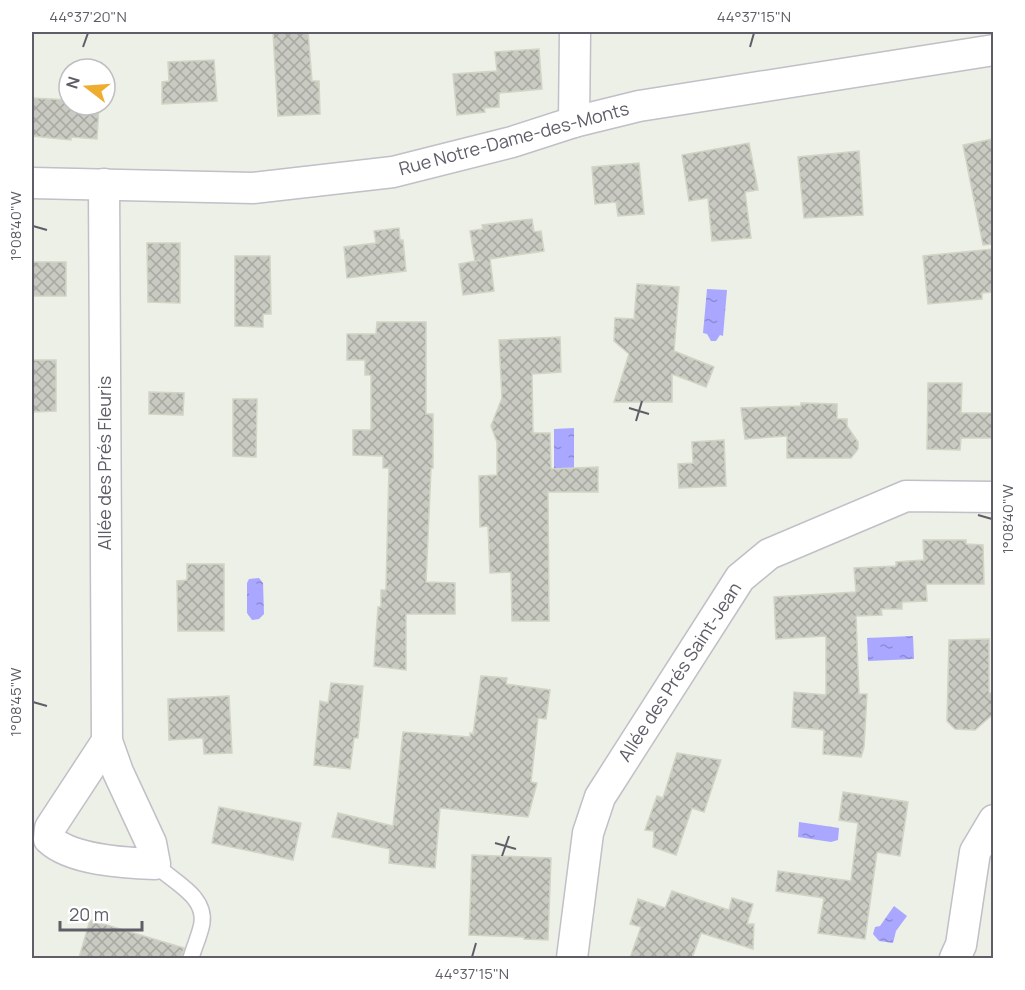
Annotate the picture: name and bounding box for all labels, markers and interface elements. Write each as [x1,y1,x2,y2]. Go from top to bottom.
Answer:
text: 44°37'20"N [49,6,127,27]
text: 44°37'15"N [717,6,791,27]
north arrow [57,57,117,117]
text: N [60,74,85,91]
street label: Rue Notre-Dame-des-Monts [396,96,632,180]
text: 1°08'40"W [5,191,26,261]
street label: Allée des Prés Fleuris [92,376,116,550]
text: 1°08'40"W [997,484,1018,554]
street label: Allée des Prés Saint-Jean [612,577,746,766]
text: 1°08'45"W [5,667,26,737]
scale bar [60,894,142,932]
text: 20 m [69,902,109,926]
text: 44°37'15"N [435,963,509,984]

